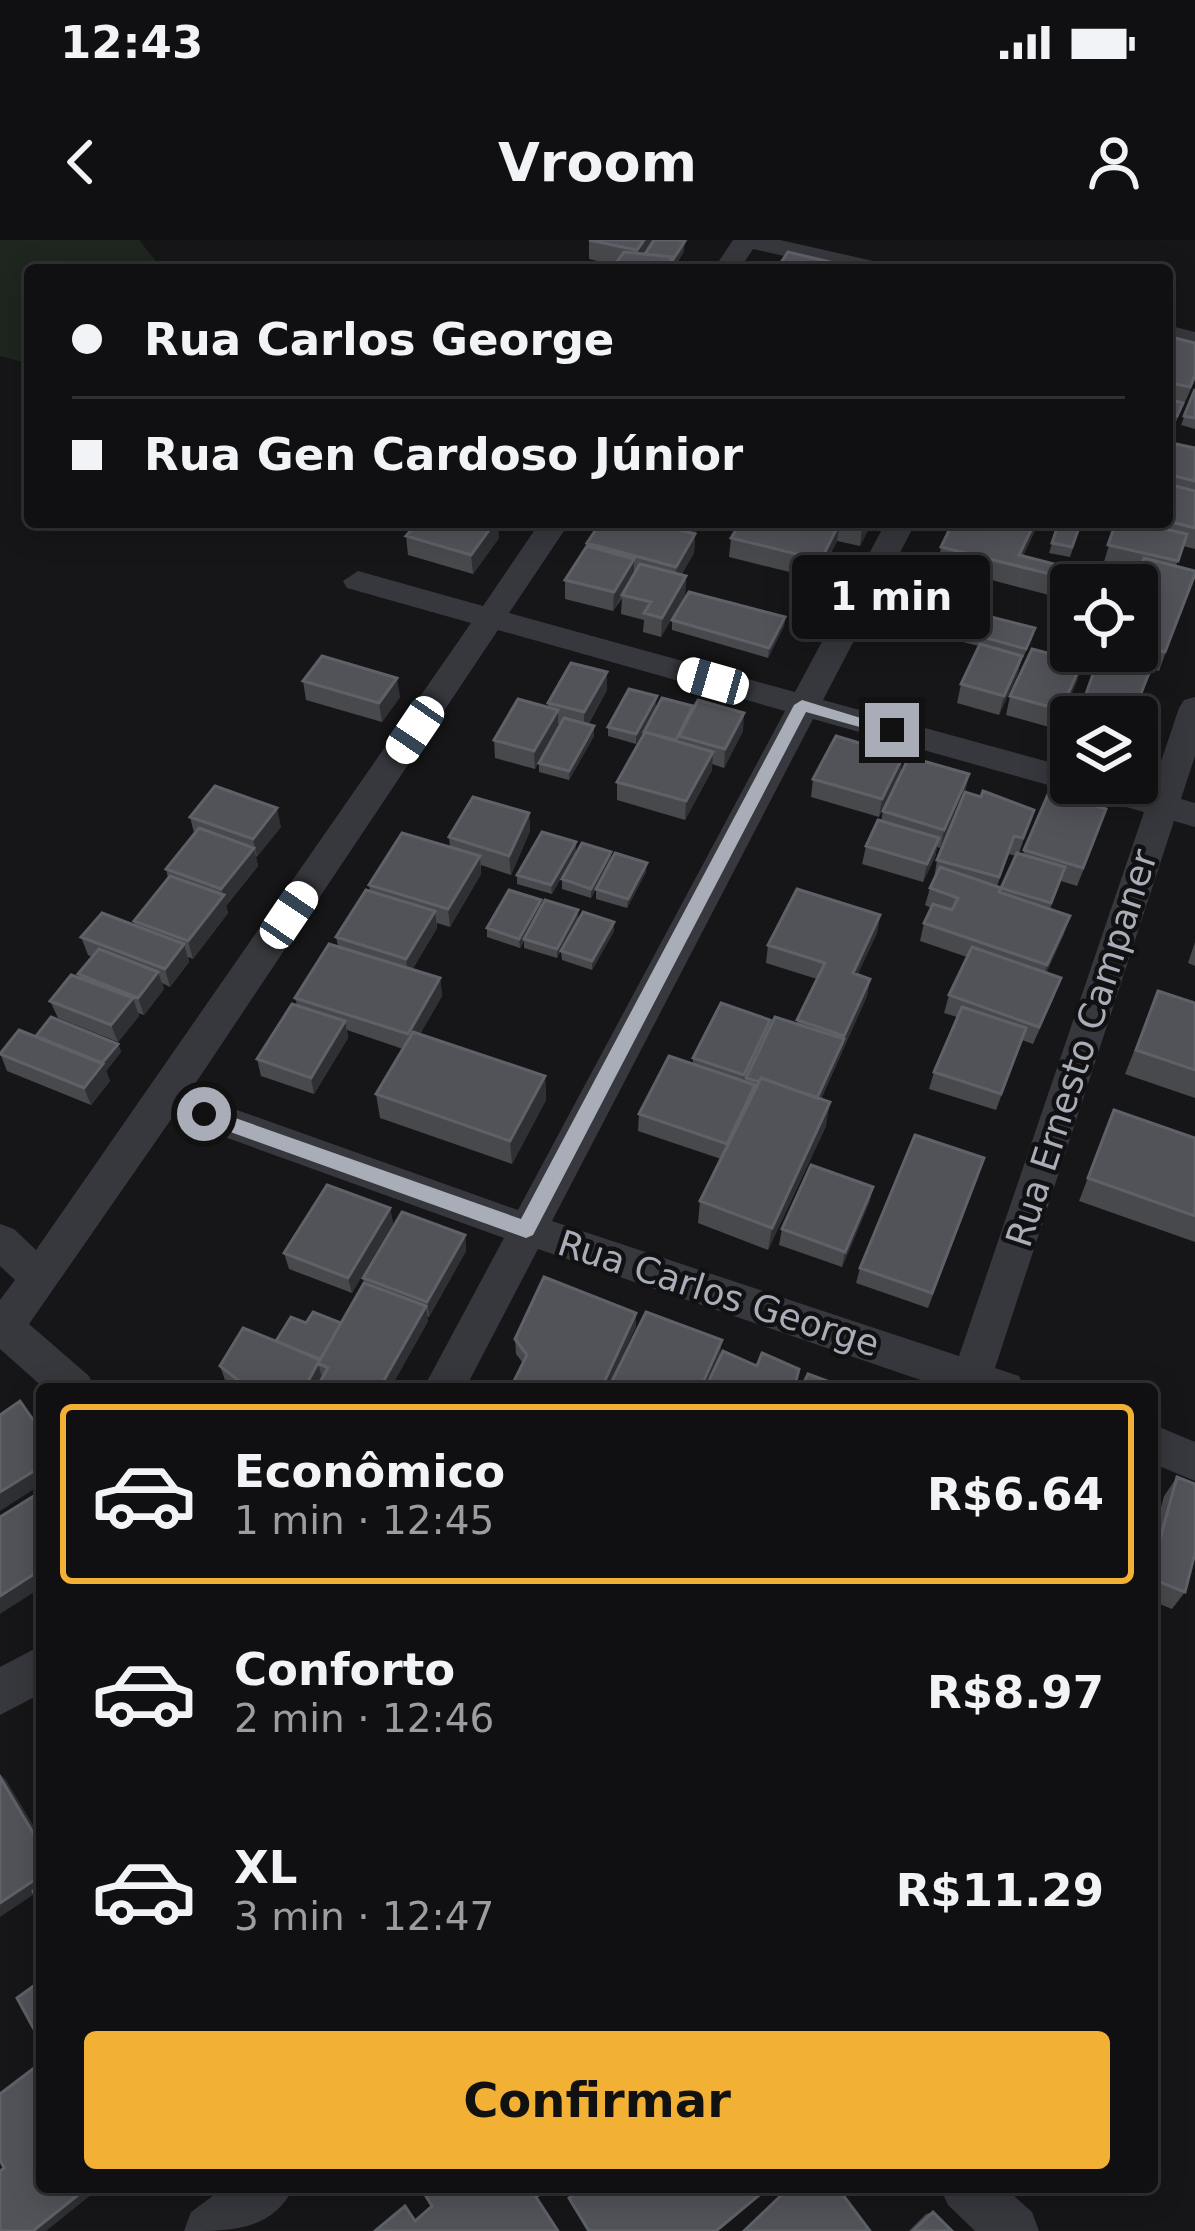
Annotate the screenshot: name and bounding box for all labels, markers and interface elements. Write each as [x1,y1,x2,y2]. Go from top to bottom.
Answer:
text: 12:43 [60,16,203,69]
icon: back [48,129,114,195]
icon: person [1081,129,1147,195]
text: Vroom [498,131,697,194]
text: Rua Carlos George [144,313,614,366]
text: Rua Gen Cardoso Júnior [144,428,743,481]
callout: 1 min [793,556,991,640]
map controls [1050,564,1158,804]
button: locate [1050,564,1158,672]
text: 1 min [830,574,952,619]
car [673,654,753,708]
car [380,690,450,770]
button: layers [1050,696,1158,804]
route end [865,703,919,757]
street label: Rua Ernesto Campaner [998,844,1165,1252]
car [254,875,324,955]
route start [177,1087,231,1141]
street label: Rua Carlos George [553,1222,885,1365]
icon: car [90,1440,198,1548]
text: Econômico [234,1445,505,1498]
text: R$6.64 [927,1468,1104,1521]
text: 1 min · 12:45 [234,1498,494,1543]
icon: car [90,1638,198,1746]
text: Conforto [234,1643,455,1696]
text: R$8.97 [927,1666,1104,1719]
text: 2 min · 12:46 [234,1696,494,1741]
icon: car [90,1836,198,1944]
text: XL [234,1841,297,1894]
text: R$11.29 [896,1864,1104,1917]
text: 3 min · 12:47 [234,1894,494,1939]
button: Confirmar [84,2031,1110,2169]

